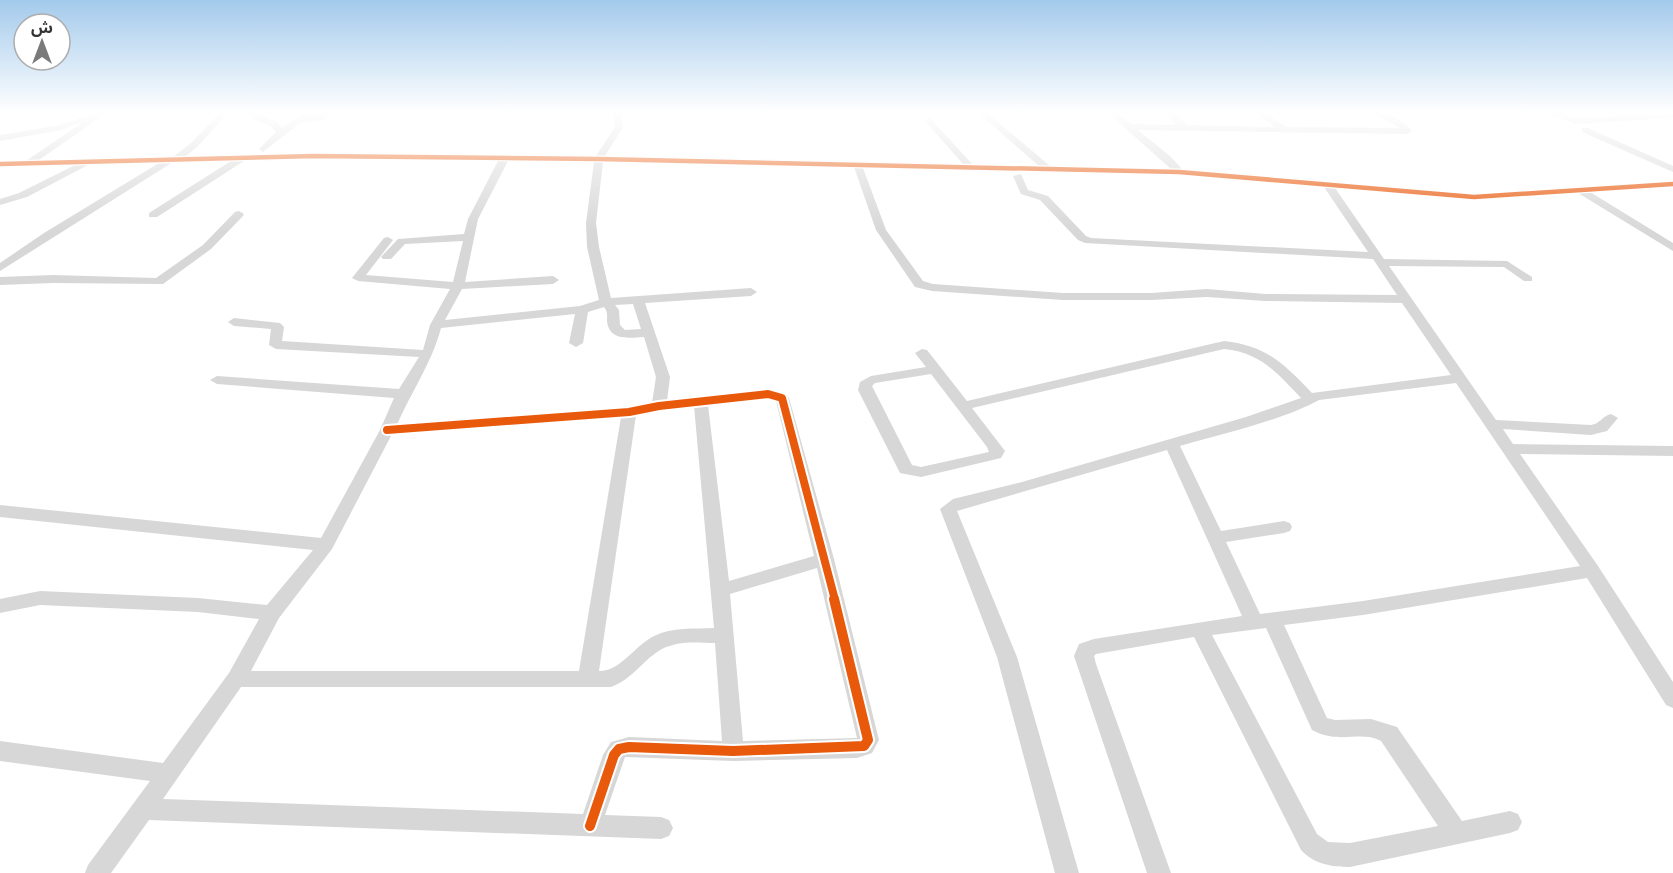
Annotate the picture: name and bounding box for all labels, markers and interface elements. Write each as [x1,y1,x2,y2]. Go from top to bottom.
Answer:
north arrow [12,12,72,72]
text: ش [31,17,53,37]

